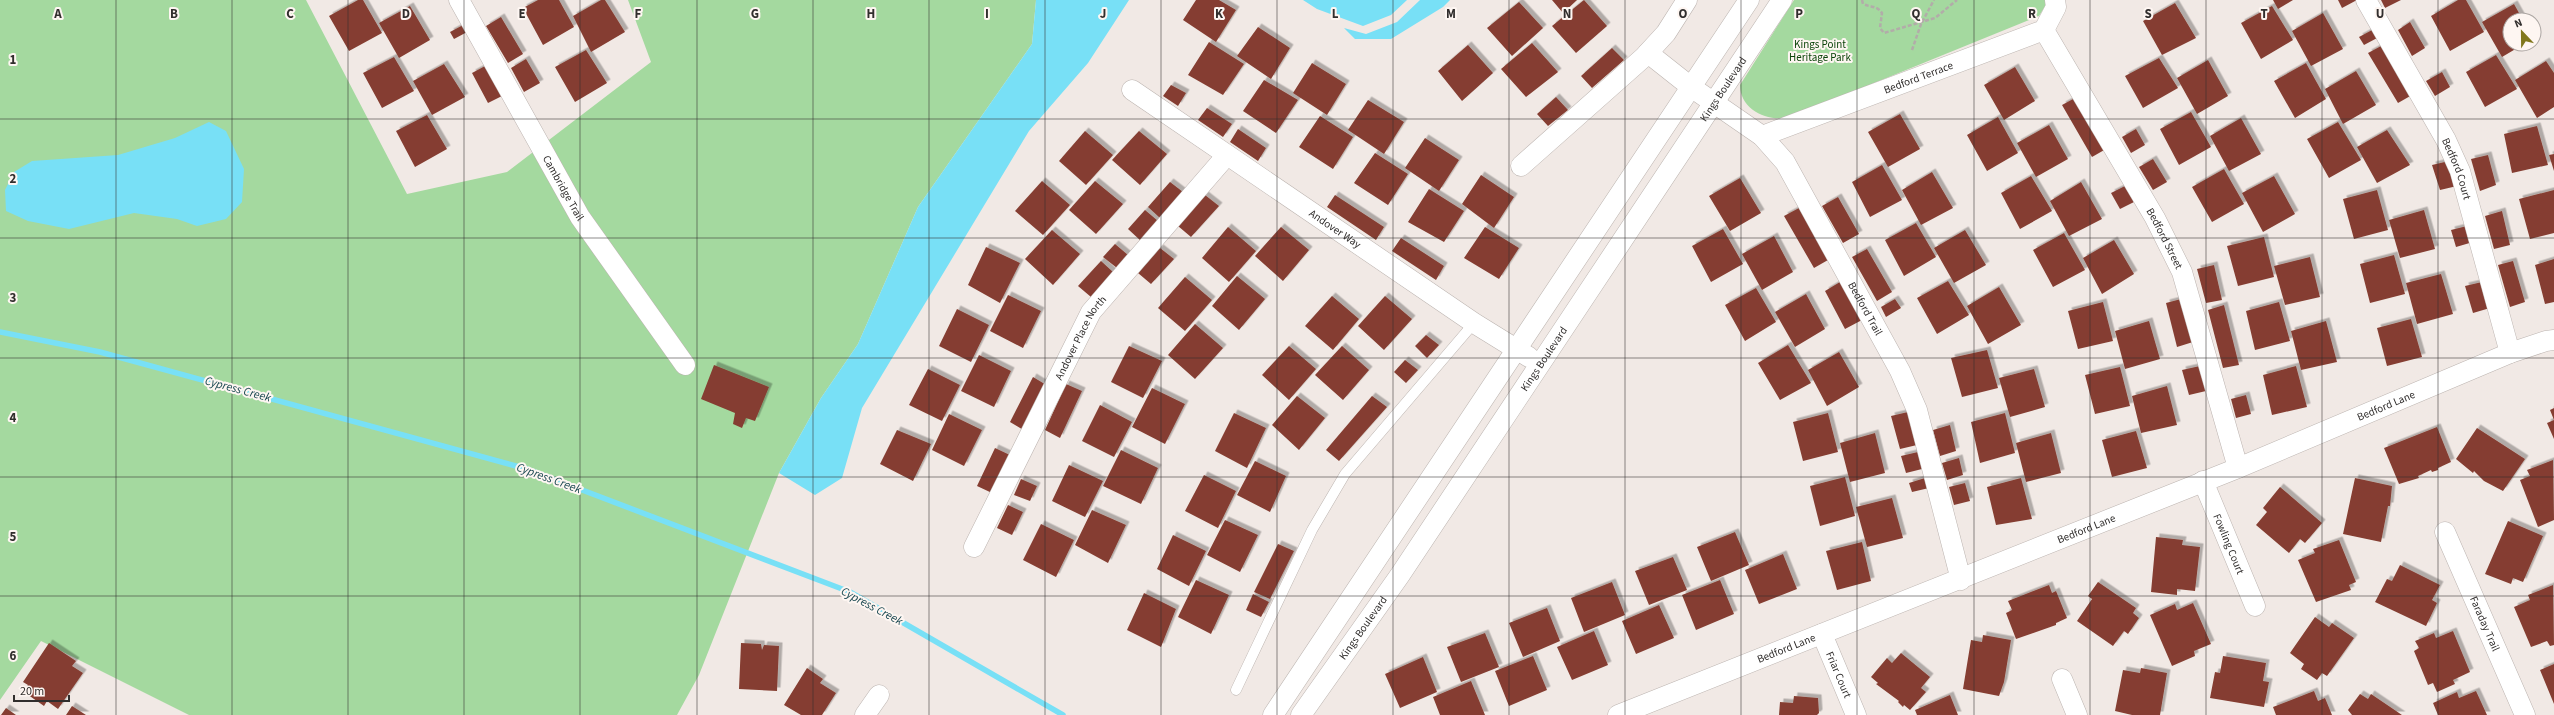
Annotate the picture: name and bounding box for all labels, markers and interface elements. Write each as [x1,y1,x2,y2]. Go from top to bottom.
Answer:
text: A [53,5,62,23]
text: B [170,5,178,23]
text: C [286,5,294,23]
text: D [402,5,410,23]
text: E [518,5,526,23]
text: F [635,5,642,23]
text: G [751,5,759,23]
text: H [867,5,875,23]
text: I [985,5,989,23]
text: J [1100,5,1106,23]
text: K [1215,5,1224,23]
text: L [1332,5,1339,23]
text: M [1446,5,1456,23]
text: N [1563,5,1571,23]
text: O [1679,5,1688,23]
text: P [1795,5,1803,23]
text: Q [1912,5,1921,23]
text: R [2028,5,2036,23]
text: S [2144,5,2152,23]
text: T [2260,5,2268,23]
text: U [2376,5,2384,23]
north arrow [2502,12,2542,52]
text: N [2512,15,2525,32]
park label: Kings Point Heritage Park [1789,37,1851,65]
text: 1 [10,51,17,69]
street label: Kings Boulevard [1696,54,1750,124]
street label: Bedford Terrace [1882,58,1956,98]
street label: Bedford Court [2438,136,2475,202]
street label: Cambridge Trail [539,153,588,224]
text: 2 [10,170,17,188]
street label: Bedford Street [2143,205,2186,272]
street label: Andover Way [1306,206,1364,252]
street label: Bedford Trail [1844,279,1886,338]
text: 3 [10,289,17,307]
street label: Andover Place North [1051,293,1110,382]
street label: Kings Boulevard [1517,324,1571,394]
water label: Cypress Creek [203,372,273,407]
street label: Bedford Lane [2355,387,2418,425]
text: 4 [10,409,17,427]
water label: Cypress Creek [514,459,584,498]
street label: Bedford Lane [2055,510,2118,547]
street label: Fowling Court [2209,511,2248,577]
text: 5 [10,528,17,546]
water label: Cypress Creek [838,583,906,630]
street label: Kings Boulevard [1336,593,1391,663]
street label: Faraday Trail [2466,594,2503,654]
street label: Bedford Lane [1755,630,1818,667]
text: 6 [10,647,17,665]
street label: Friar Court [1822,649,1855,701]
scale bar [14,677,69,703]
text: 20 m [20,683,44,700]

